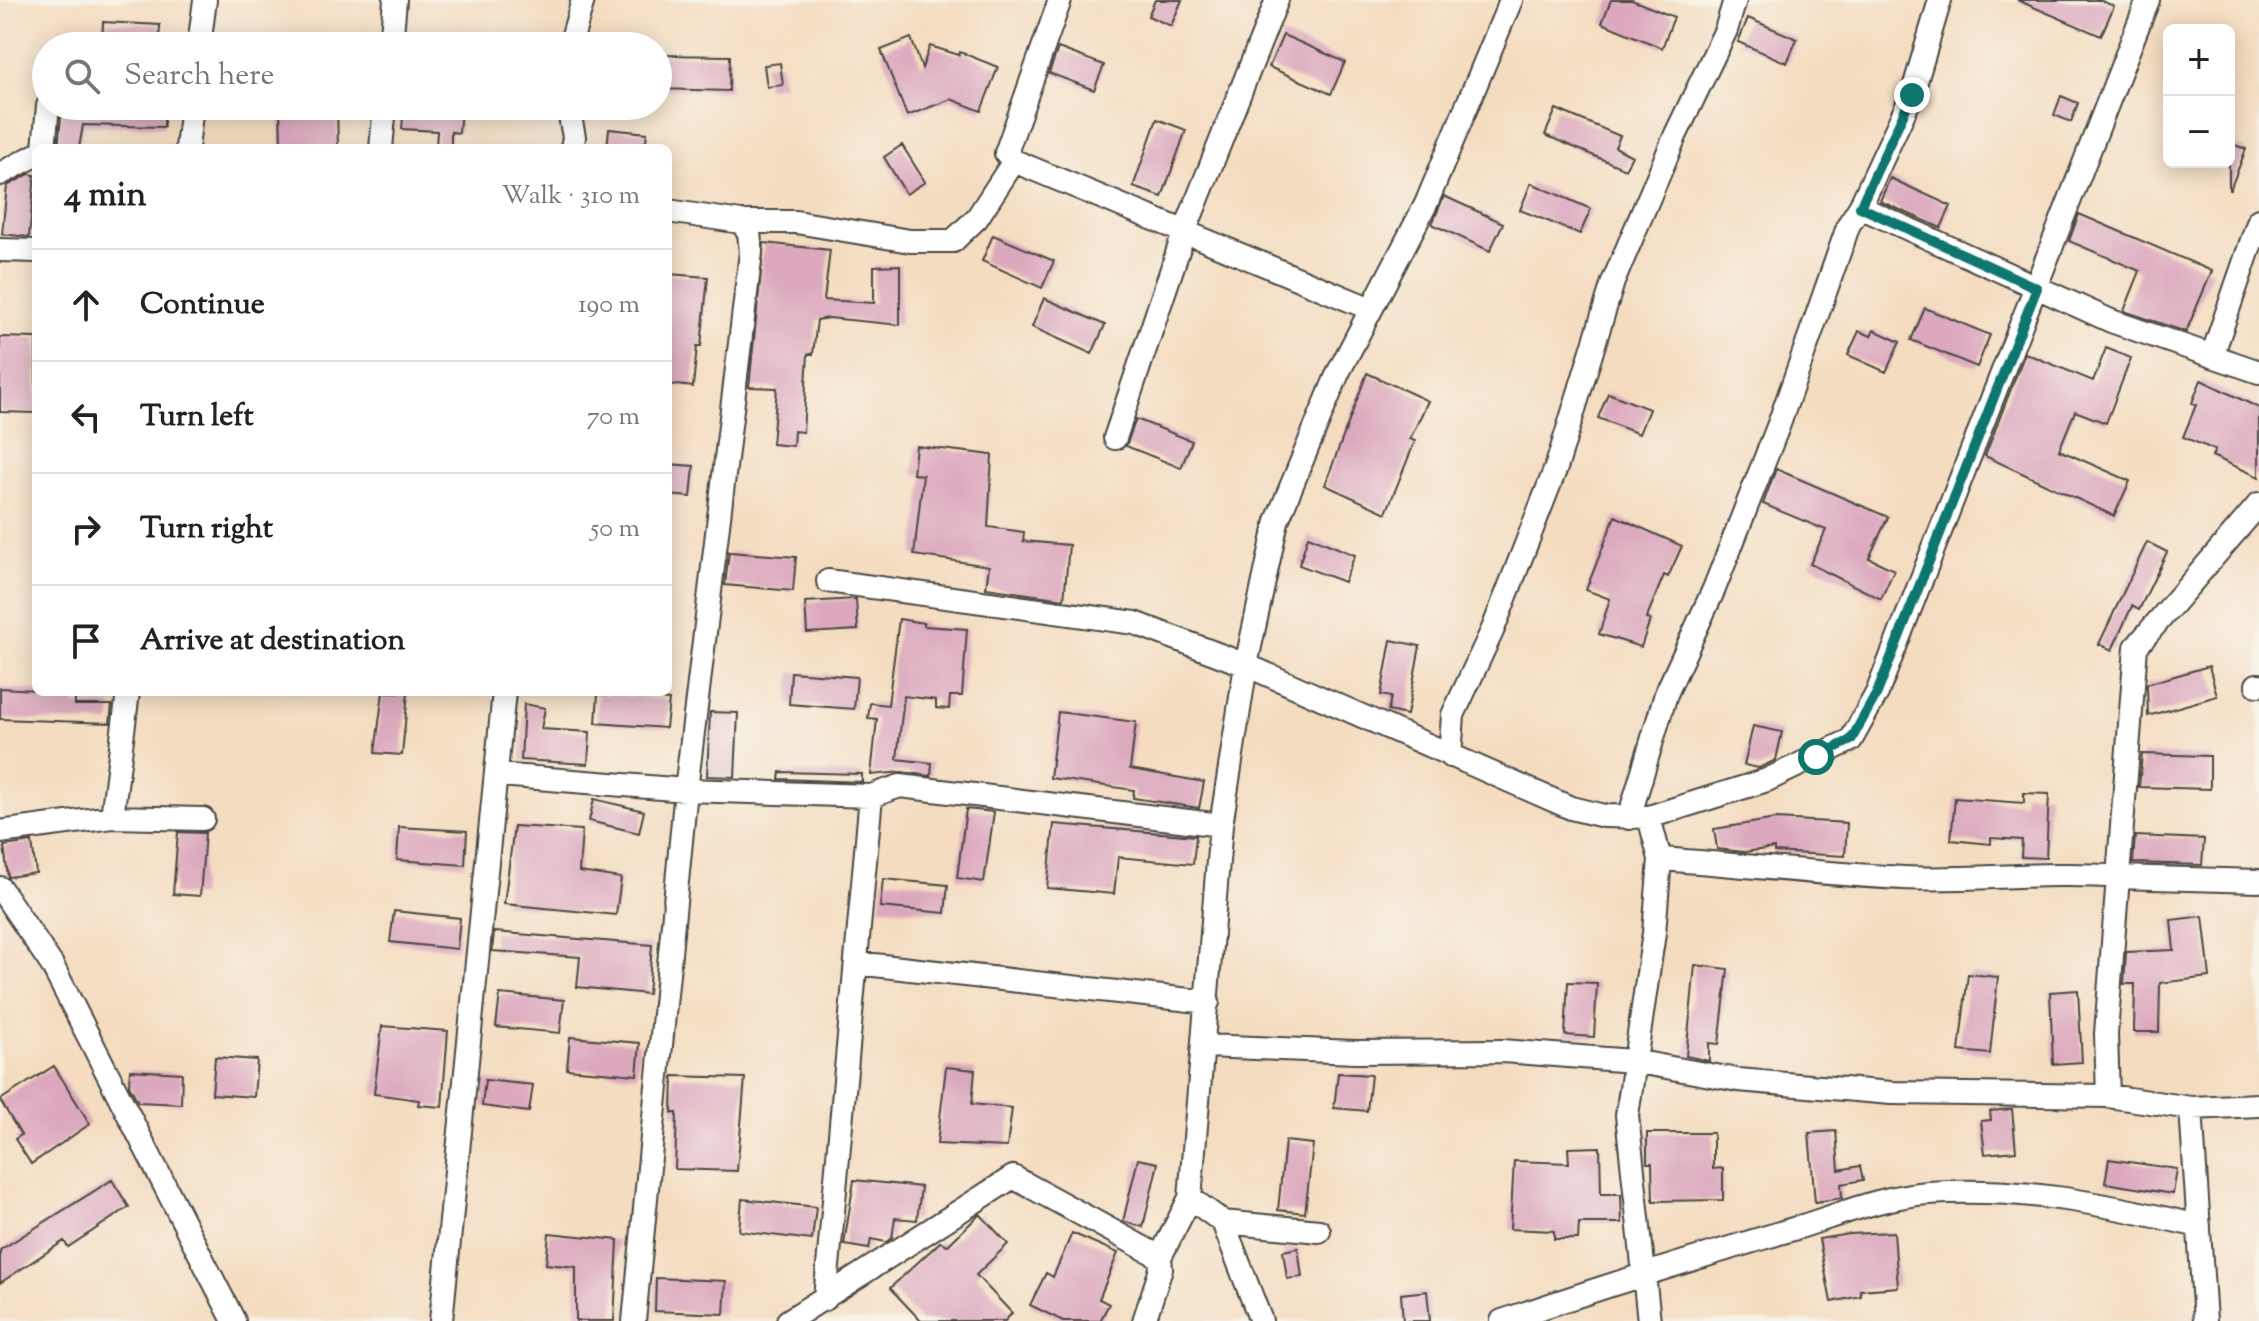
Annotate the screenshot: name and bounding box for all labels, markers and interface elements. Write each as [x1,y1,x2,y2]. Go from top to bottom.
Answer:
map controls [2163,24,2235,168]
button: + [2163,24,2235,96]
search box [32,32,672,120]
icon: search [60,54,104,98]
text: Search here [124,55,274,98]
route end [1894,77,1930,113]
button: − [2163,96,2235,168]
text: 4 min [64,172,146,221]
text: Walk · 310 m [501,178,640,215]
icon: ahead [64,283,108,327]
text: Continue [140,284,265,327]
text: 190 m [578,287,640,324]
icon: left [64,395,108,439]
text: Turn left [140,396,254,439]
text: 70 m [587,399,640,436]
icon: right [64,507,108,551]
text: Turn right [140,508,273,551]
text: 50 m [590,511,640,548]
icon: arrive [64,619,108,663]
text: Arrive at destination [140,620,405,663]
route start [1798,739,1834,775]

